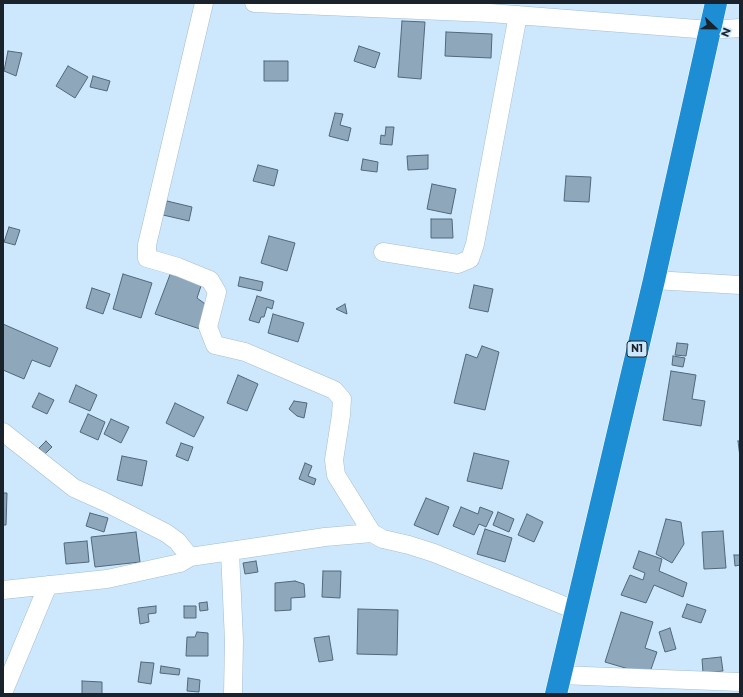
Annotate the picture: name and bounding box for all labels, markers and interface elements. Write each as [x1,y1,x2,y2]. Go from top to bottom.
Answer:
north arrow [695,8,735,48]
text: N [718,26,734,39]
road number: N1 [627,341,647,357]

